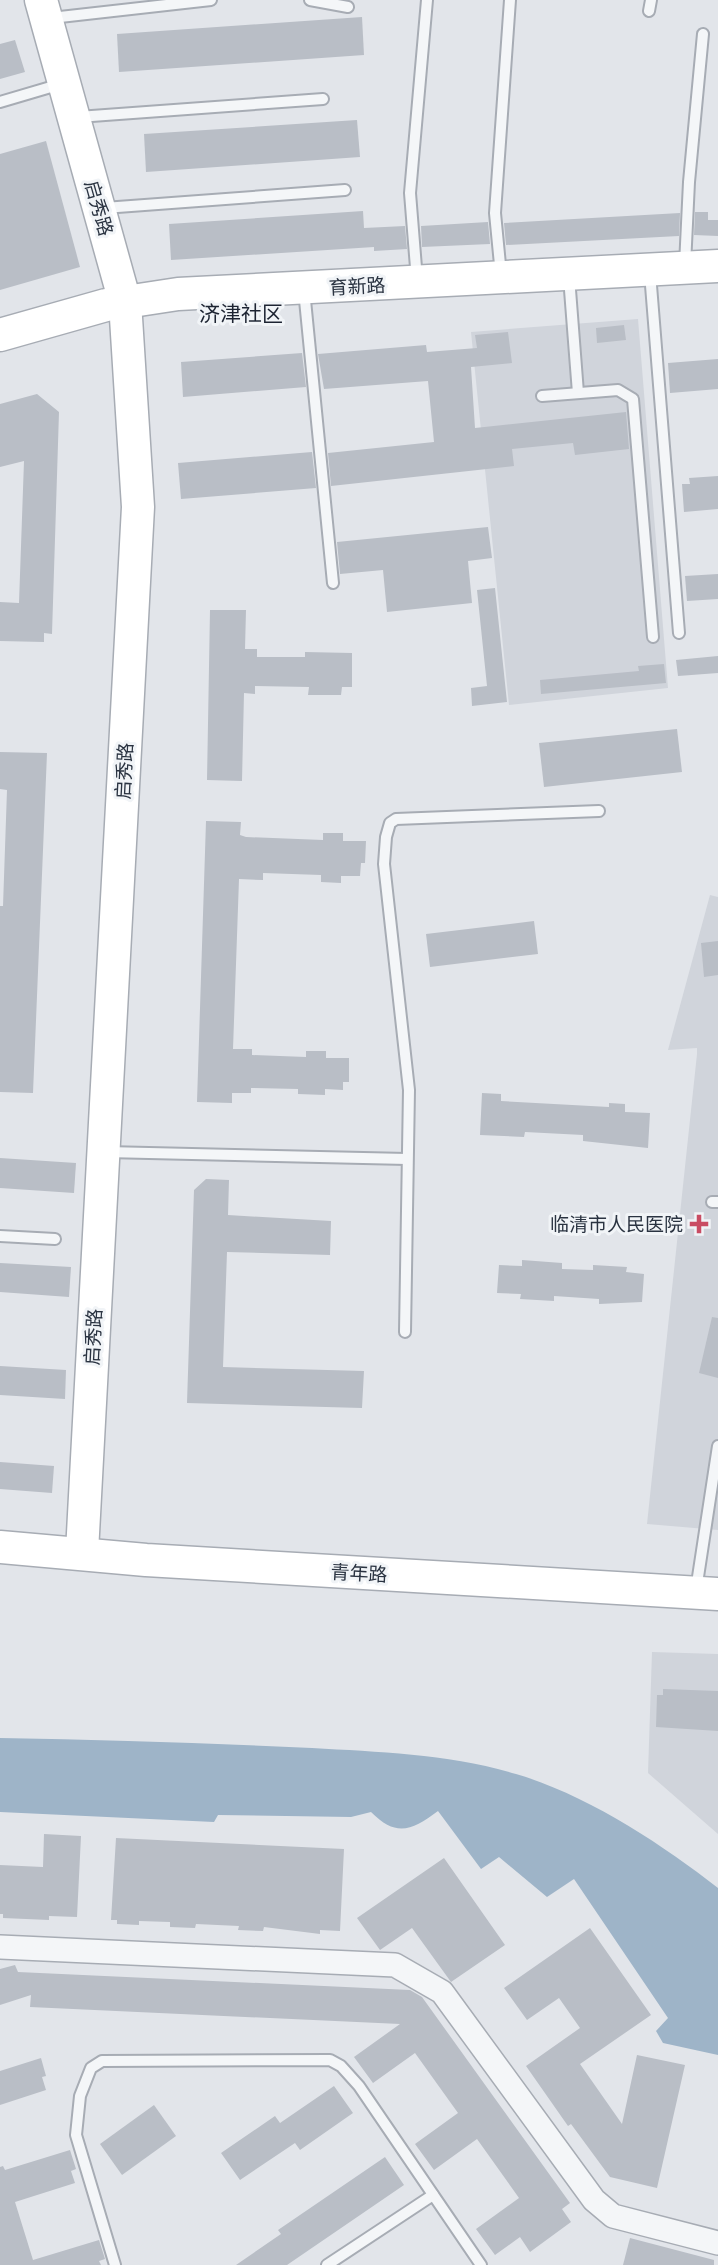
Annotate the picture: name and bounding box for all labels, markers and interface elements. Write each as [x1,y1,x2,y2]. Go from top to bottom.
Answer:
street label: 启秀路 [80,177,118,239]
street label: 育新路 [328,273,386,299]
district label: 济津社区 [199,299,283,327]
street label: 启秀路 [111,742,137,800]
place label: 临清市人民医院 [550,1212,683,1236]
marker: 临清市人民医院 [689,1214,709,1234]
street label: 启秀路 [80,1308,106,1366]
street label: 青年路 [330,1560,388,1586]

